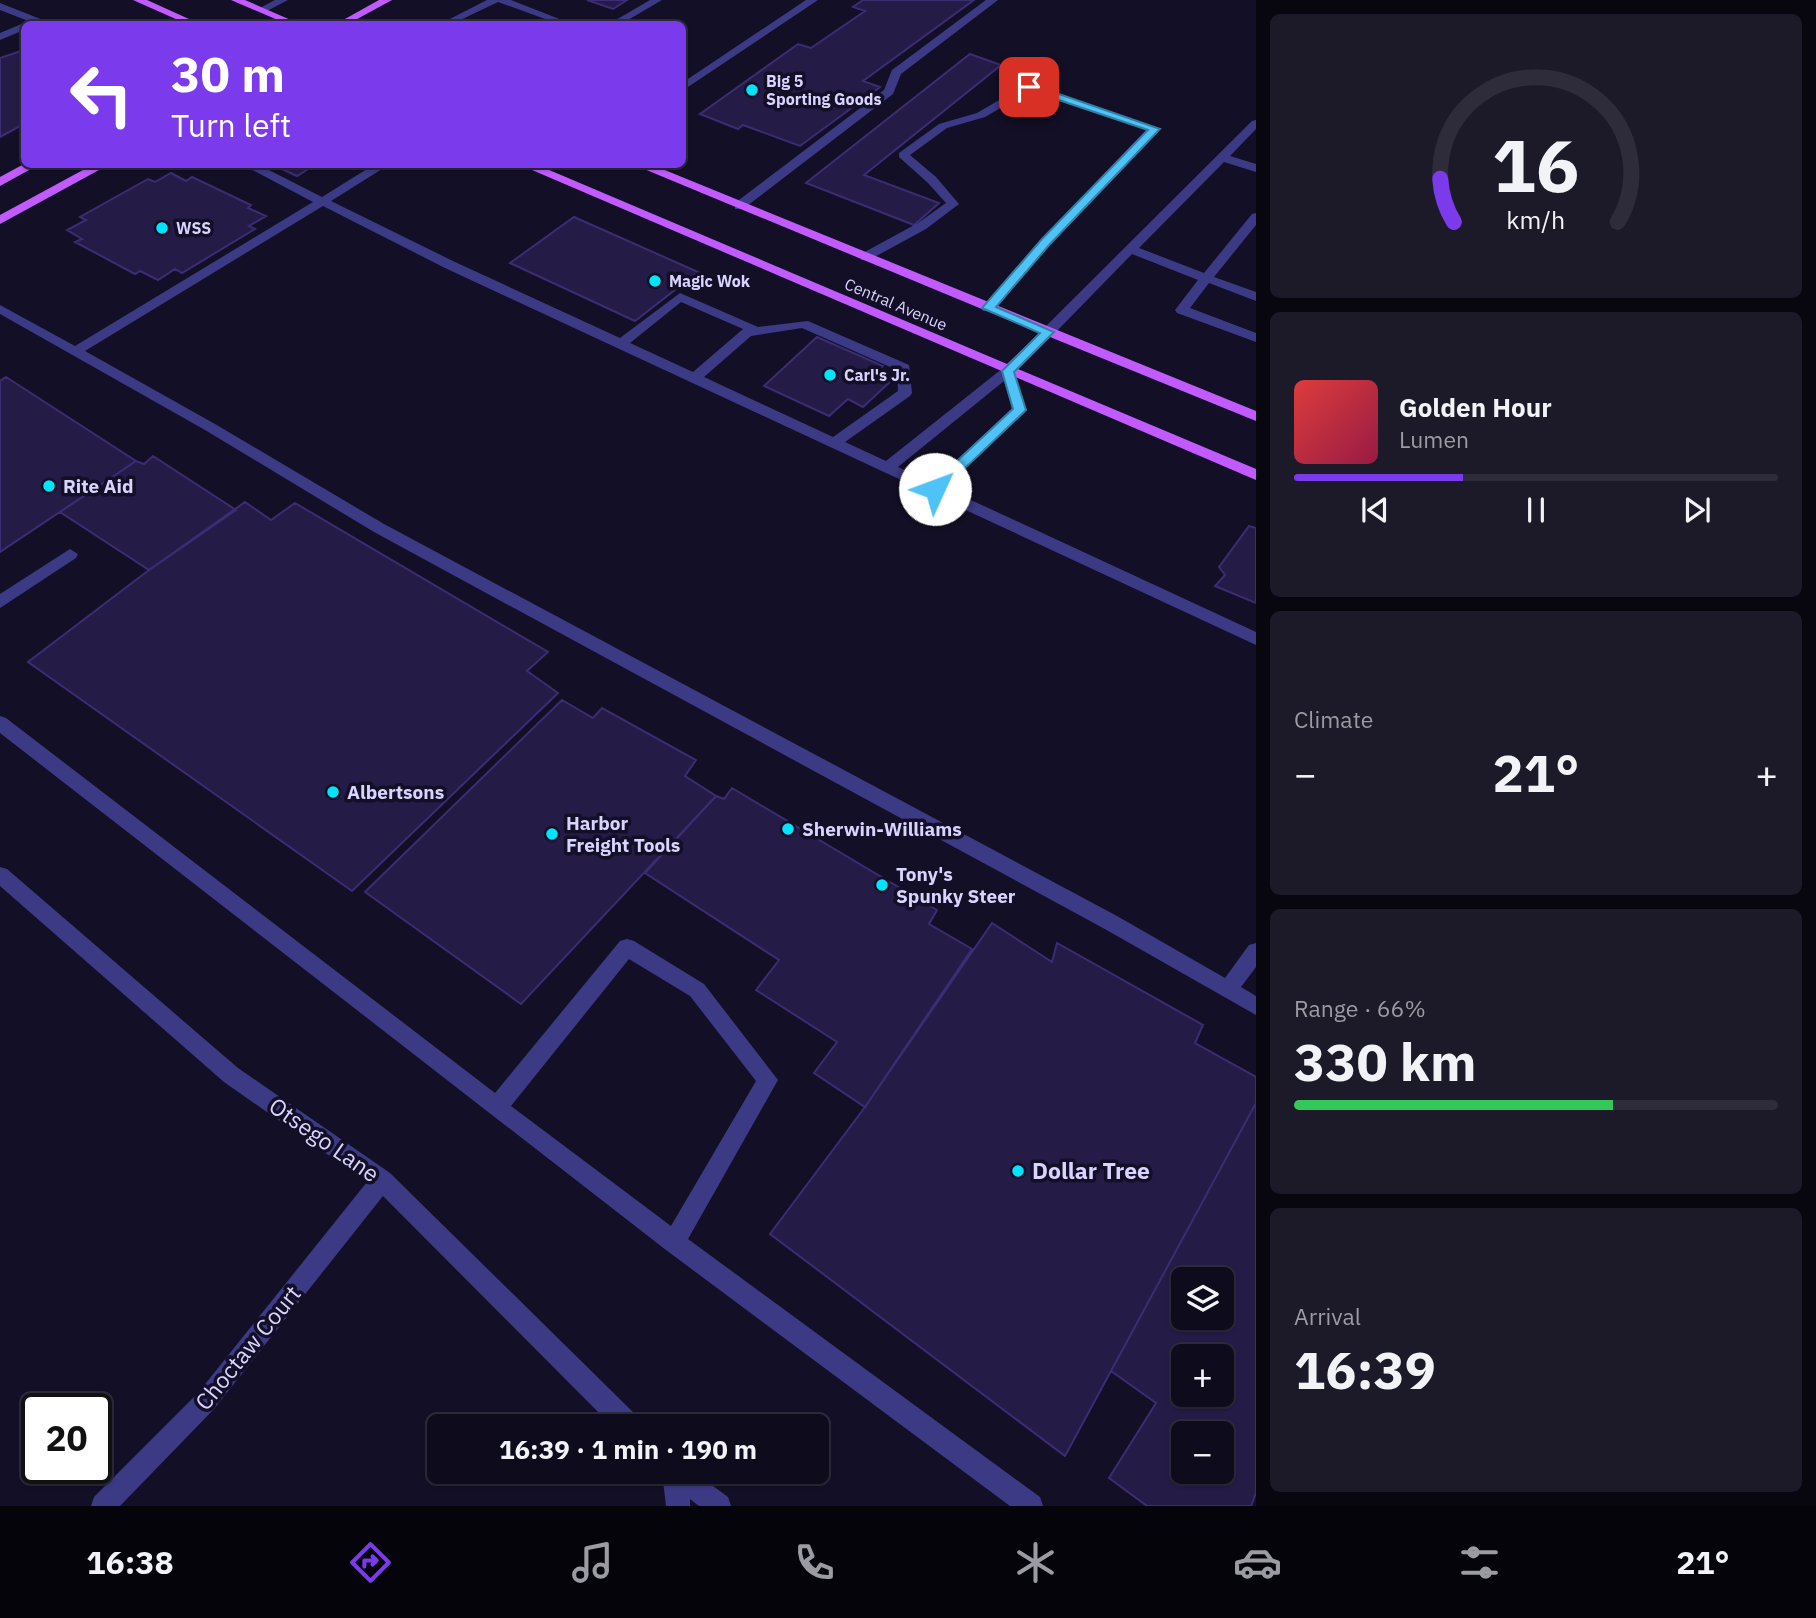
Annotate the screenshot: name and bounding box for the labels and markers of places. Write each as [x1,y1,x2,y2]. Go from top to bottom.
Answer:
pin [999,57,1059,117]
place label: Big 5 Sporting Goods [766,71,881,109]
marker: Big 5 Sporting Goods [744,82,760,98]
place label: WSS [176,218,211,238]
marker: WSS [154,220,170,236]
place label: Magic Wok [669,271,751,291]
marker: Magic Wok [647,273,663,289]
place label: Carl's Jr. [844,365,910,385]
marker: Carl's Jr. [822,367,838,383]
place label: Rite Aid [63,474,134,498]
marker: Rite Aid [41,478,57,494]
place label: Albertsons [347,780,444,804]
marker: Albertsons [325,784,341,800]
place label: Harbor Freight Tools [566,811,680,857]
place label: Sherwin-Williams [802,817,962,841]
marker: Sherwin-Williams [780,821,796,837]
marker: Harbor Freight Tools [544,826,560,842]
place label: Tony's Spunky Steer [896,862,1016,908]
marker: Tony's Spunky Steer [874,877,890,893]
place label: Dollar Tree [1032,1155,1150,1185]
marker: Dollar Tree [1010,1163,1026,1179]

